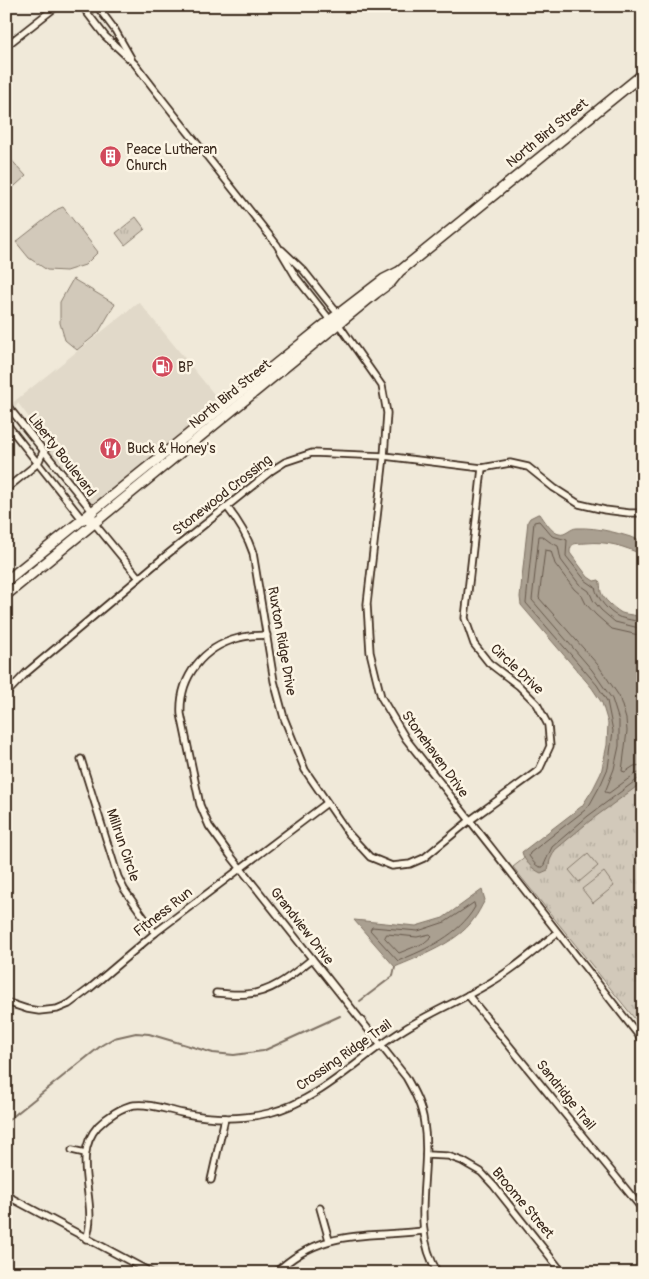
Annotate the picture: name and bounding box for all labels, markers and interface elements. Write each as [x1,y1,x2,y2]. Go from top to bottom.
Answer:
street label: North Bird Street [503,95,592,171]
place label: Peace Lutheran Church [126,141,217,174]
building icon: Peace Lutheran Church [98,145,122,169]
fuel station icon: BP [150,355,174,379]
street label: North Bird Street [186,356,275,432]
place label: BP [178,359,194,376]
street label: Liberty Boulevard [24,410,100,500]
restaurant icon: Buck & Honey's [99,436,123,460]
place label: Buck & Honey's [127,440,216,457]
street label: Stonewood Crossing [169,451,275,539]
street label: Ruxton Ridge Drive [264,585,300,697]
street label: Circle Drive [487,640,547,698]
street label: Stonehaven Drive [398,707,472,801]
street label: Millrun Circle [103,806,143,884]
street label: Fitness Run [130,884,196,940]
street label: Grandview Drive [267,884,337,968]
street label: Crossing Ridge Trail [293,1016,395,1094]
street label: Sandridge Trail [533,1057,599,1133]
street label: Broome Street [488,1164,558,1242]

